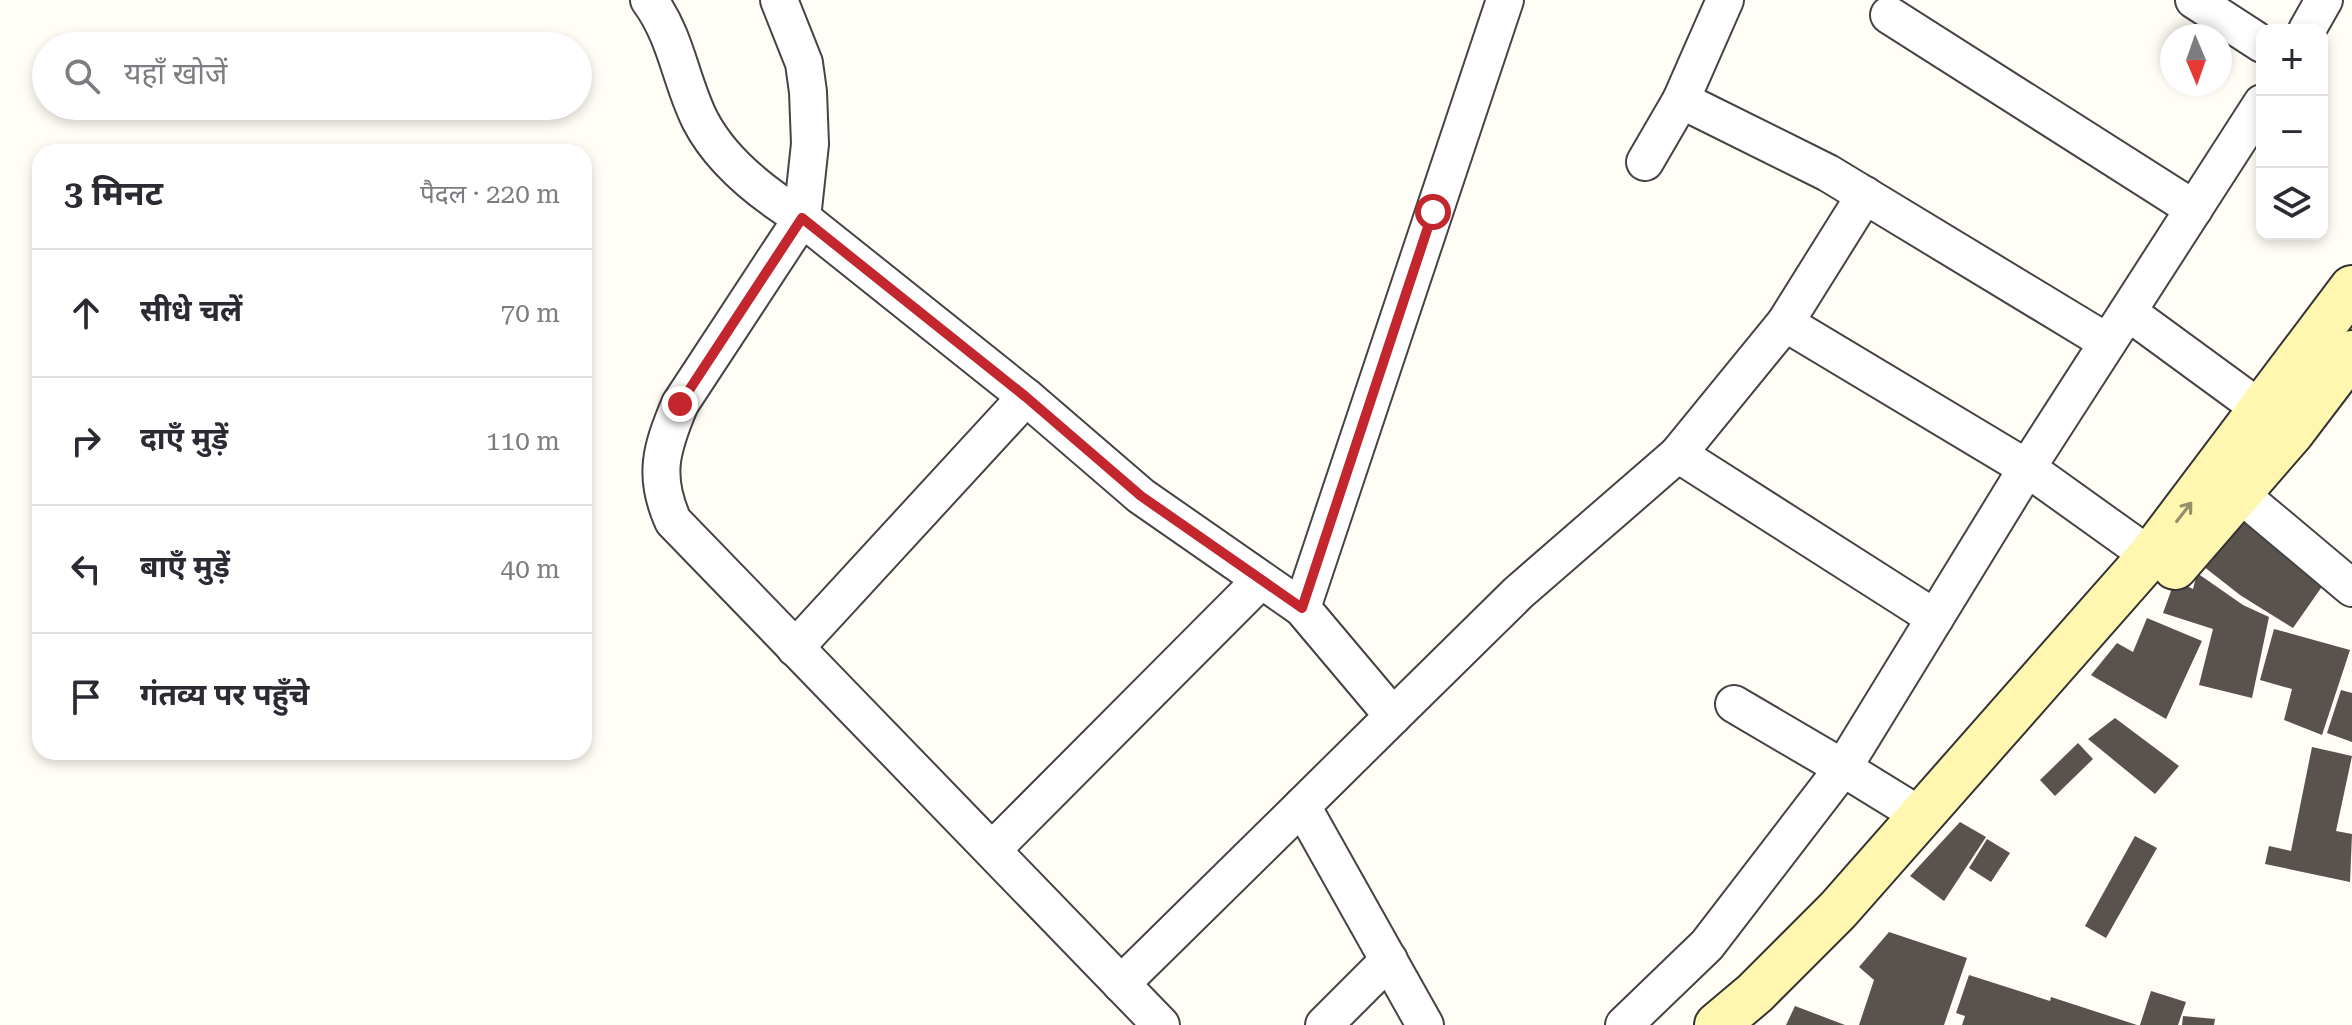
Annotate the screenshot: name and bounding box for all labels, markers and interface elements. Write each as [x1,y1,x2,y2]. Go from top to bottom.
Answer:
north arrow [2160,24,2232,96]
map controls [2256,24,2328,240]
button: + [2256,24,2328,96]
search box [32,32,592,120]
icon: search [60,54,104,98]
text: यहाँ खोजें [124,56,227,91]
button: − [2256,96,2328,168]
button: layers [2256,168,2328,240]
text: 3 मिनट [64,173,163,213]
text: पैदल · 220 m [420,179,560,209]
route start [1415,194,1451,230]
icon: ahead [64,291,108,335]
text: सीधे चलें [140,293,242,328]
text: 70 m [501,298,560,328]
route end [662,386,698,422]
icon: right [64,419,108,463]
text: दाएँ मुड़ें [140,421,228,456]
text: 110 m [486,426,560,456]
one-way arrow [2175,502,2192,523]
icon: left [64,547,108,591]
text: बाएँ मुड़ें [140,549,230,584]
text: 40 m [501,554,560,584]
icon: arrive [64,675,108,719]
text: गंतव्य पर पहुँचे [140,677,309,712]

